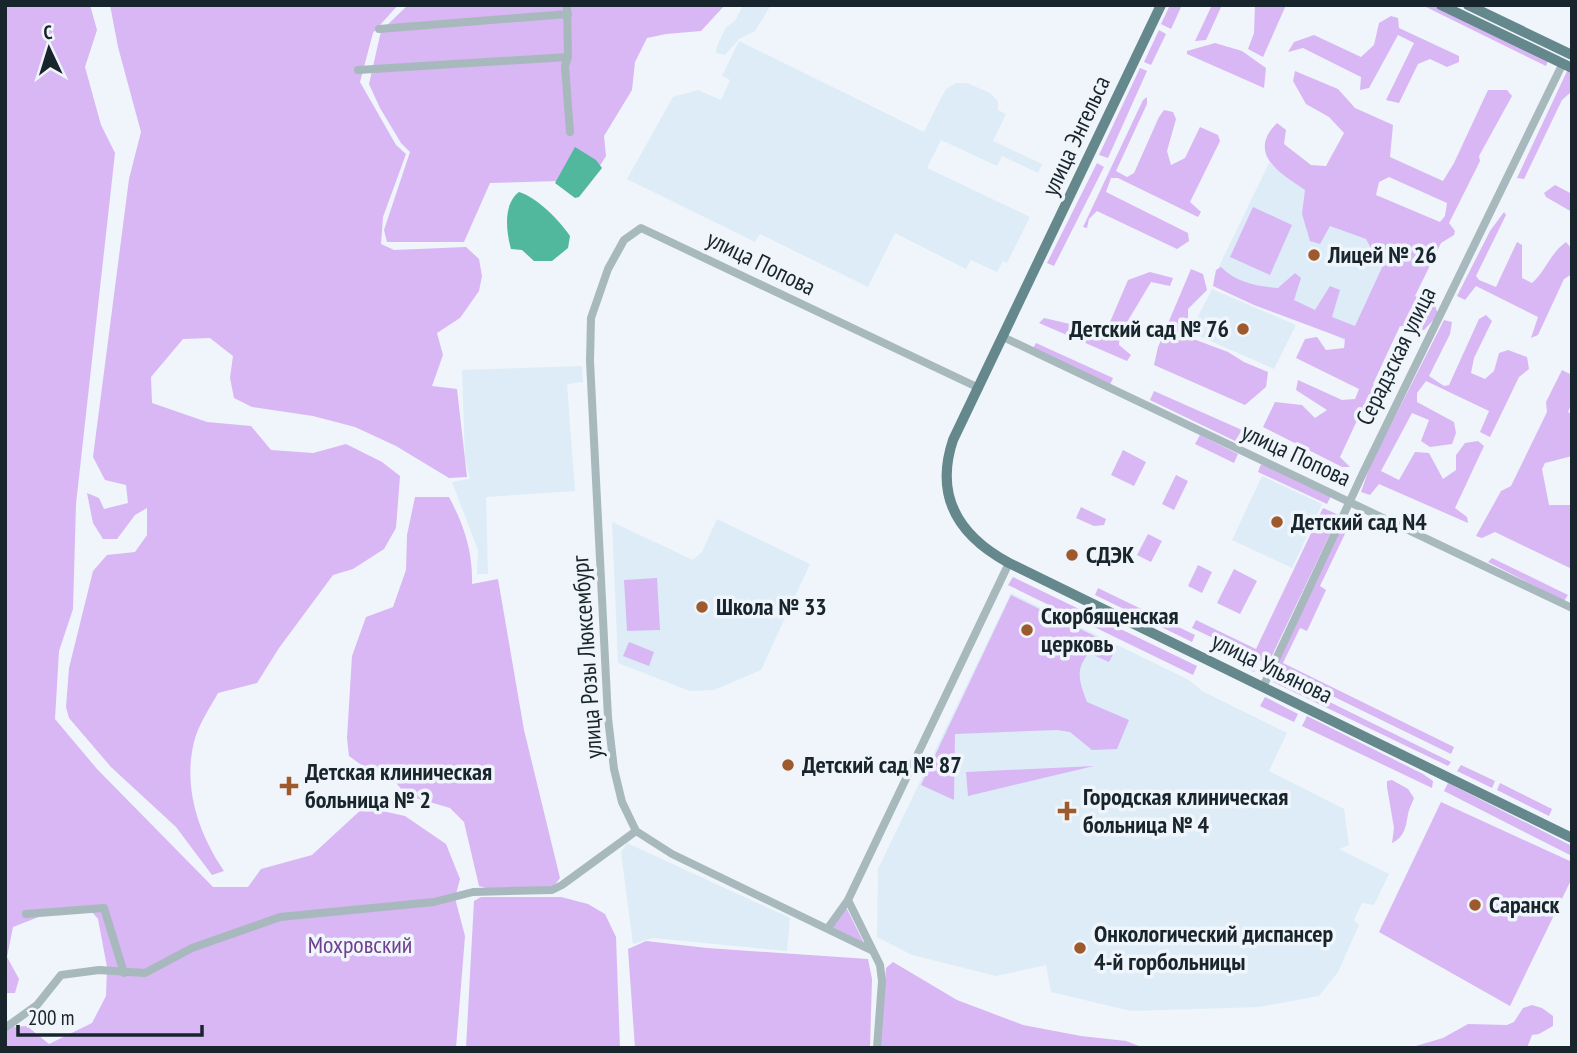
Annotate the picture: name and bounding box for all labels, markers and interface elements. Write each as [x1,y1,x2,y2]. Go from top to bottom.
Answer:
north arrow [14,14,84,84]
text: С [43,20,53,44]
street label: улица Энгельса [1034,71,1117,201]
street label: улица Попова [702,223,821,302]
place label: Лицей № 26 [1327,239,1437,270]
marker: Лицей № 26 [1306,247,1322,263]
street label: Серадзская улица [1349,282,1442,430]
place label: Детский сад № 76 [1069,313,1229,344]
marker: Детский сад № 76 [1235,321,1251,337]
street label: улица Попова [1237,416,1356,493]
place label: Детский сад N4 [1291,506,1427,537]
marker: Детский сад N4 [1269,514,1285,530]
place label: СДЭК [1086,539,1135,570]
marker: СДЭК [1064,547,1080,563]
street label: улица Розы Люксембург [564,554,609,760]
place label: Школа № 33 [716,591,827,622]
marker: Школа № 33 [694,599,710,615]
place label: Скорбященская церковь [1041,600,1179,659]
marker: Скорбященская церковь [1019,622,1035,638]
street label: улица Ульянова [1207,625,1338,710]
place label: Детский сад № 87 [802,749,962,780]
place label: Детская клиническая больница № 2 [305,756,492,815]
marker: Детский сад № 87 [780,757,796,773]
marker: Детская клиническая больница № 2 [279,776,299,796]
place label: Городская клиническая больница № 4 [1083,781,1288,840]
marker: Городская клиническая больница № 4 [1057,801,1077,821]
place label: Саранск [1489,889,1560,920]
marker: Саранск [1467,897,1483,913]
place label: Онкологический диспансер 4-й горбольницы [1094,918,1334,977]
park label: Мохровский [308,929,412,960]
marker: Онкологический диспансер 4-й горбольницы [1072,940,1088,956]
scale bar [18,993,201,1038]
text: 200 m [28,1004,74,1031]

